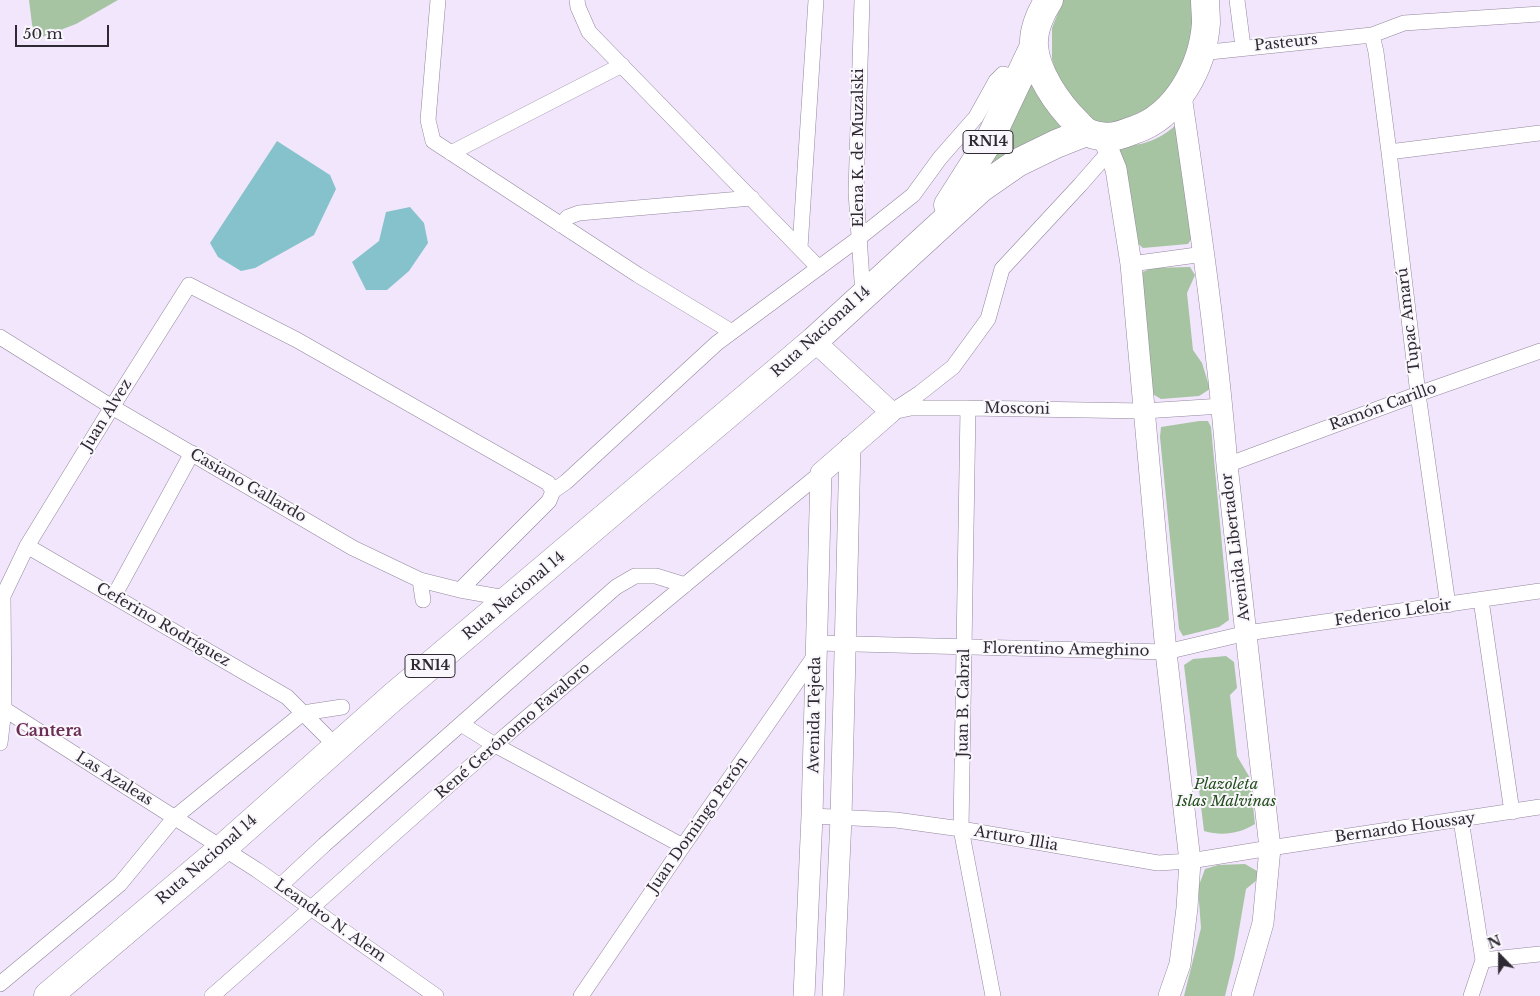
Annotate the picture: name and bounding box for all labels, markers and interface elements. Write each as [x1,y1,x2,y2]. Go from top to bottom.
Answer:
scale bar [18,15,111,47]
text: 50 m [23,24,63,43]
street label: Pasteurs [1253,31,1319,55]
street label: Elena K. de Muzalski [850,68,868,228]
road number: RN14 [963,130,1013,154]
street label: Tupac Amarú [1394,267,1424,373]
street label: Ruta Nacional 14 [768,283,874,381]
street label: Juan Alvez [78,376,136,454]
street label: Ramón Carillo [1327,379,1439,435]
street label: Mosconi [984,399,1050,419]
street label: Casiano Gallardo [187,445,309,527]
street label: Avenida Libertador [1218,472,1254,622]
street label: Ruta Nacional 14 [459,548,569,644]
street label: Ceferino Rodríguez [93,579,233,671]
street label: Federico Leloir [1334,596,1452,630]
street label: Florentino Ameghino [982,640,1150,660]
street label: Juan B. Cabral [954,648,974,758]
road number: RN14 [405,654,455,678]
street label: Avenida Tejeda [805,656,825,774]
street label: René Gerónomo Favaloro [432,659,594,803]
district label: Cantera [16,721,82,741]
street label: Las Azaleas [72,748,156,810]
street label: Juan Domingo Perón [644,754,752,896]
park label: Plazoleta Islas Malvinas [1176,776,1276,811]
street label: Bernardo Houssay [1334,809,1476,847]
street label: Ruta Nacional 14 [153,811,261,909]
street label: Arturo Illia [973,823,1059,855]
street label: Leandro N. Alem [271,876,389,966]
north arrow [1475,931,1525,981]
text: N [1485,931,1504,953]

